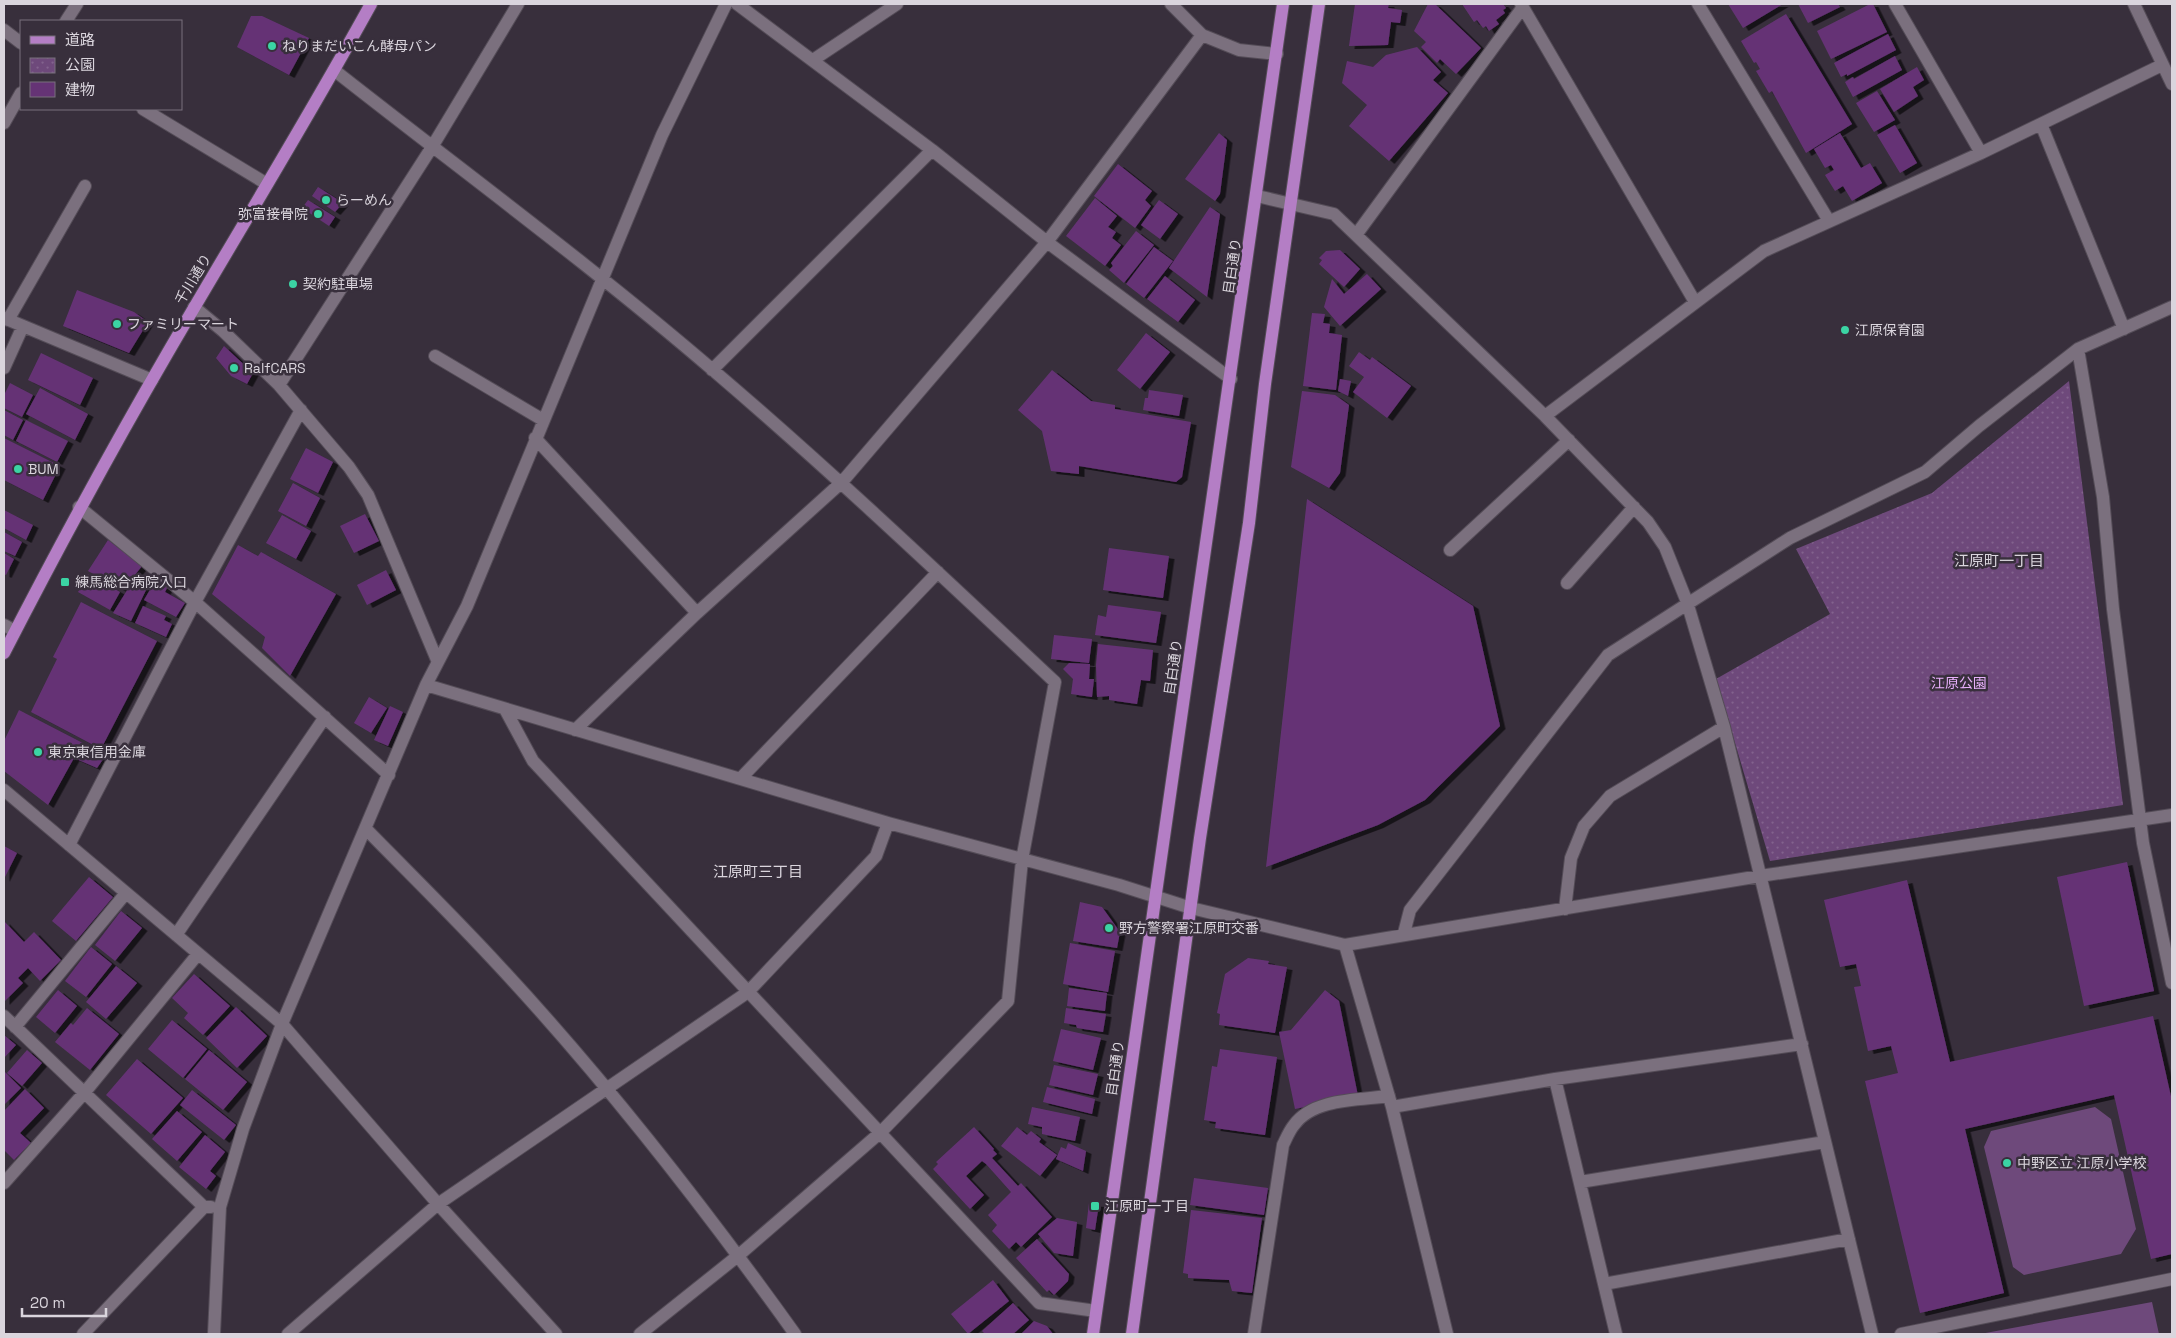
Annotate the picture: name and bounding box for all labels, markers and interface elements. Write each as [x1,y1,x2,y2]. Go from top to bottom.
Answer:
legend [20,20,182,110]
text: 道路 [65,30,95,49]
place label: ねりまだいこん酵母パン [282,37,437,55]
marker: ねりまだいこん酵母パン [266,40,278,52]
text: 公園 [65,55,95,74]
text: 建物 [65,80,95,99]
place label: らーめん [336,191,392,209]
marker: らーめん [320,194,332,206]
place label: 弥富接骨院 [238,205,308,223]
marker: 弥富接骨院 [312,208,324,220]
street label: 目白通り [1219,237,1245,295]
street label: 千川通り [171,250,215,308]
place label: 契約駐車場 [303,275,373,293]
marker: 契約駐車場 [287,278,299,290]
place label: ファミリーマート [127,315,239,333]
marker: ファミリーマート [111,318,123,330]
place label: 江原保育園 [1855,321,1925,339]
marker: 江原保育園 [1839,324,1851,336]
place label: RalfCARS [244,359,306,377]
marker: RalfCARS [228,362,240,374]
place label: BUM [28,460,59,478]
marker: BUM [12,463,24,475]
district label: 江原町一丁目 [1954,551,2044,570]
place label: 練馬総合病院入口 [75,573,187,591]
marker: 練馬総合病院入口 [59,576,71,588]
street label: 目白通り [1160,638,1186,696]
park label: 江原公園 [1931,674,1987,692]
place label: 東京東信用金庫 [48,743,146,761]
marker: 東京東信用金庫 [32,746,44,758]
district label: 江原町三丁目 [713,862,803,881]
place label: 野方警察署江原町交番 [1119,919,1259,937]
marker: 野方警察署江原町交番 [1103,922,1115,934]
street label: 目白通り [1102,1039,1128,1097]
place label: 中野区立 江原小学校 [2017,1154,2147,1172]
marker: 中野区立 江原小学校 [2001,1157,2013,1169]
place label: 江原町一丁目 [1105,1197,1189,1215]
marker: 江原町一丁目 [1089,1200,1101,1212]
scale bar [22,1286,106,1318]
text: 20 m [30,1293,65,1312]

